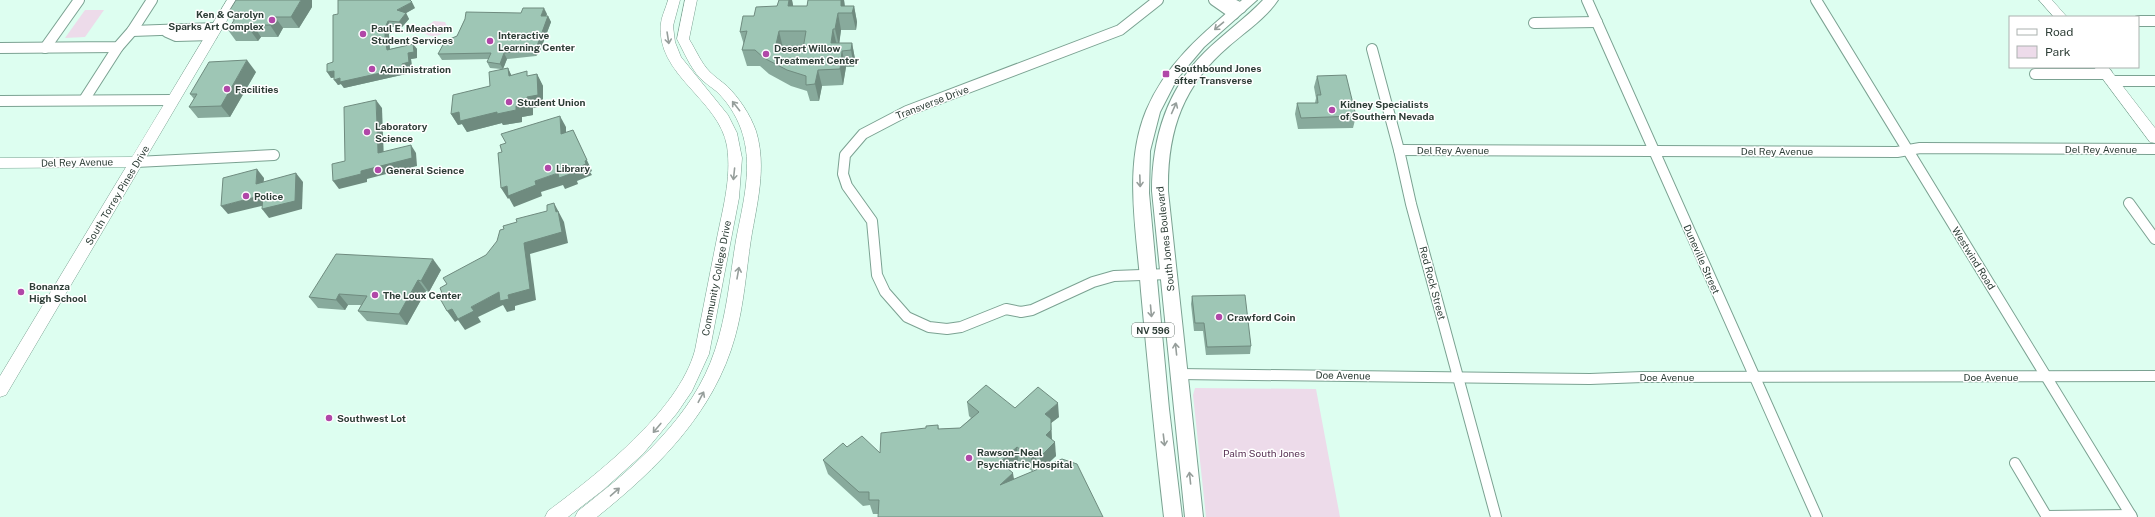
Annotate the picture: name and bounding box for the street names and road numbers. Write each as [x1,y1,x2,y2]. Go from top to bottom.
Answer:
street label: Transverse Drive [894,82,970,121]
street label: South Torrey Pines Drive [83,143,152,247]
street label: Del Rey Avenue [2065,143,2138,155]
street label: Del Rey Avenue [1417,144,1490,156]
street label: Del Rey Avenue [1741,145,1814,157]
street label: Del Rey Avenue [41,155,114,169]
street label: South Jones Boulevard [1154,186,1176,292]
street label: Community College Drive [699,219,733,337]
street label: Duneville Street [1681,222,1723,296]
street label: Westwind Road [1950,224,1998,292]
street label: Red Rock Street [1417,245,1449,321]
road number: NV 596 [1132,323,1174,337]
street label: Doe Avenue [1315,369,1371,381]
street label: Doe Avenue [1640,371,1695,383]
street label: Doe Avenue [1964,371,2019,383]

